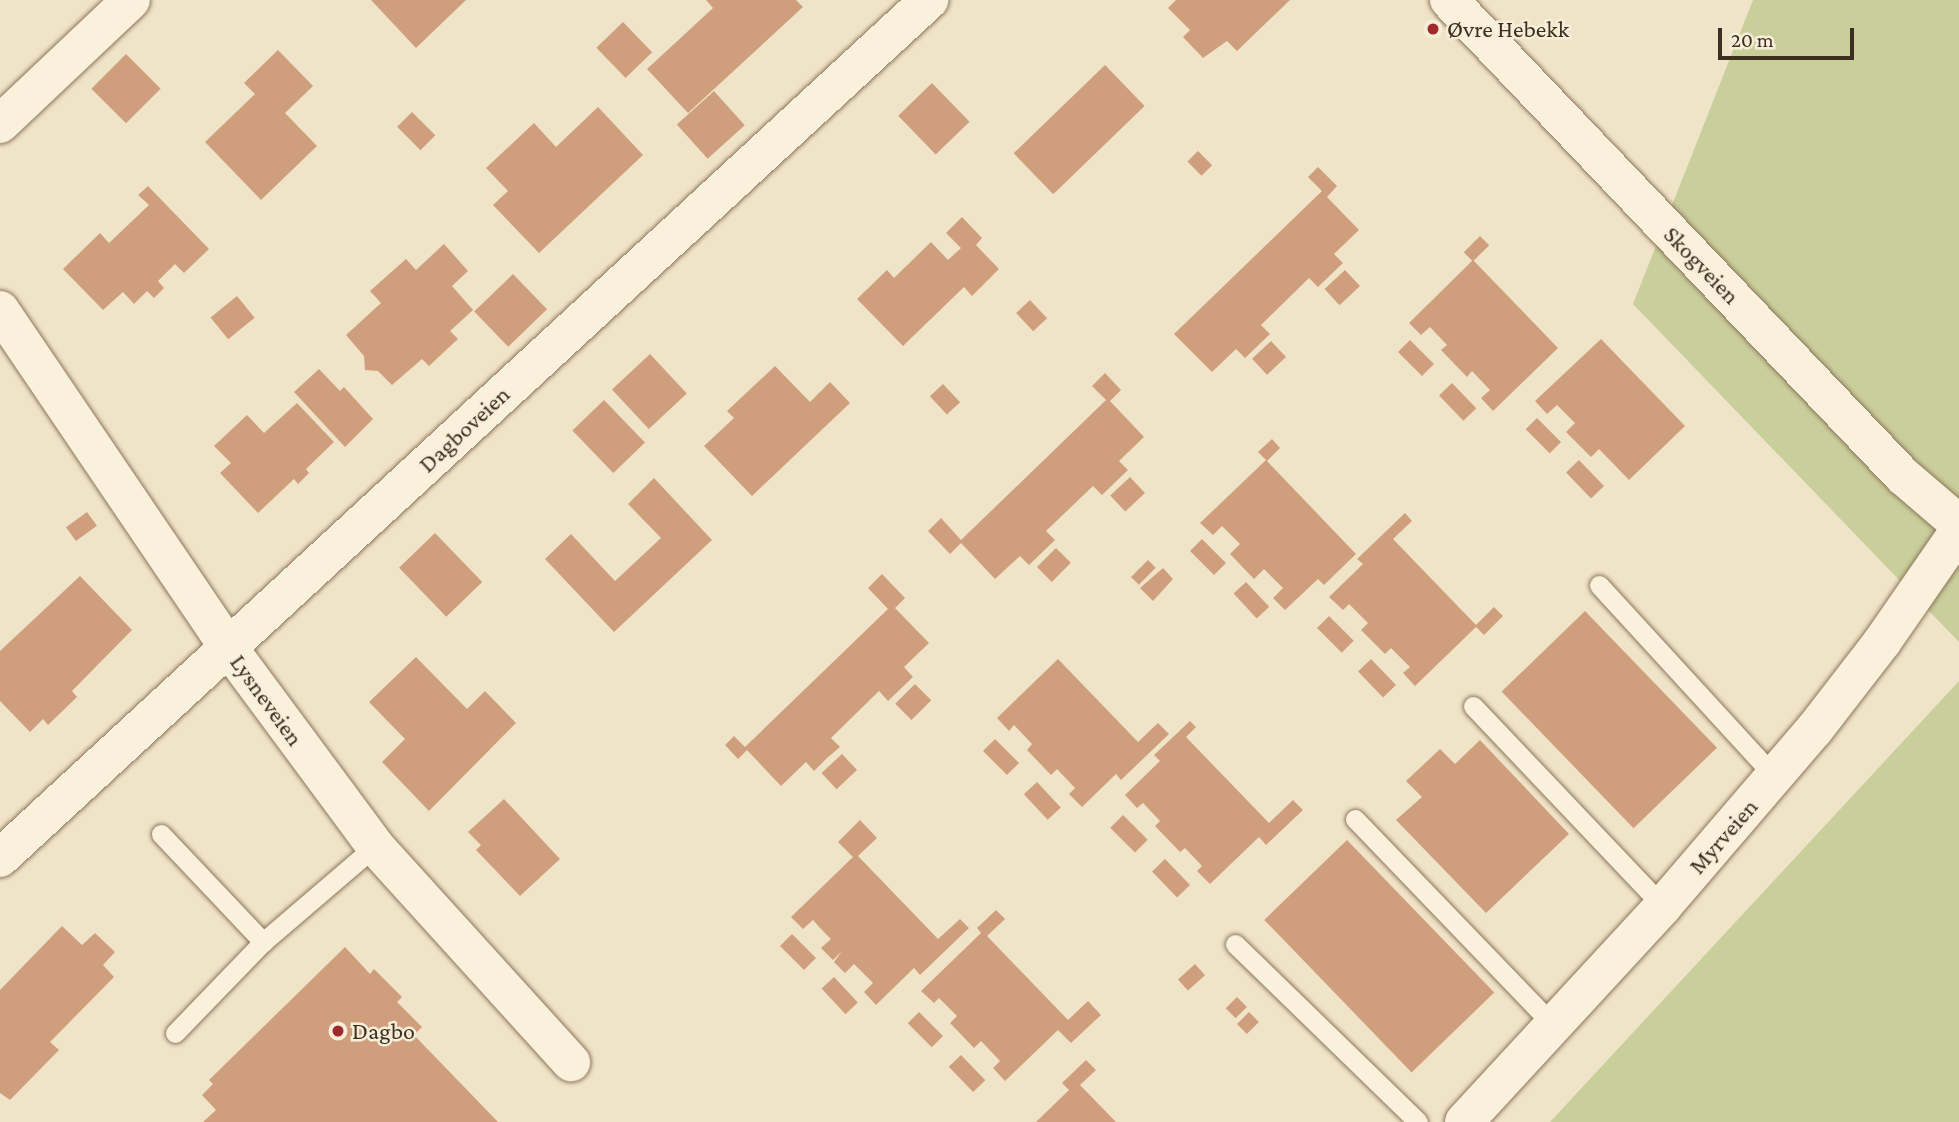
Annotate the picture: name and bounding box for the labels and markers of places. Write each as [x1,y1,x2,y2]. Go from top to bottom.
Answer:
place label: Øvre Hebekk [1447,15,1569,43]
marker: Øvre Hebekk [1425,21,1441,37]
place label: Dagbo [352,1017,415,1045]
marker: Dagbo [330,1023,346,1039]

